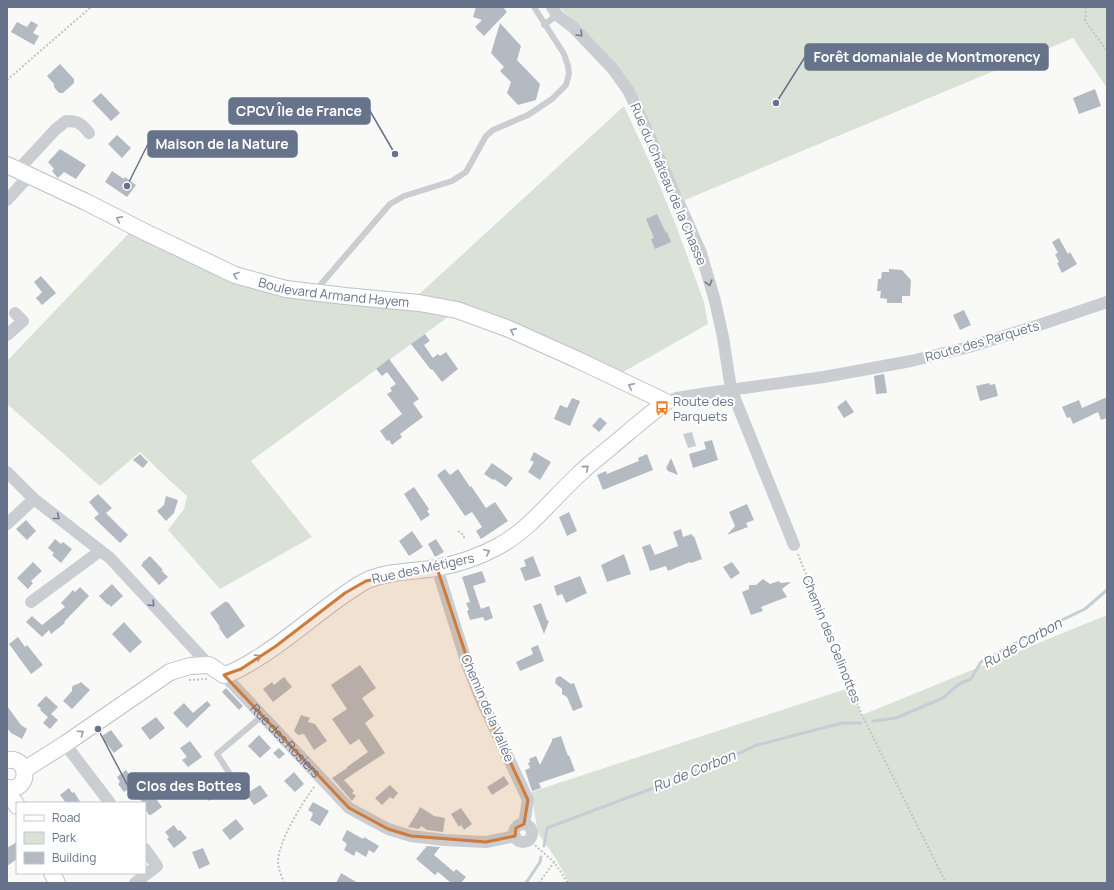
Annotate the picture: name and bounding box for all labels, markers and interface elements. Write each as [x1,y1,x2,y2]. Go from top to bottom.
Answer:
one-way arrow [575,29,582,37]
callout: Forêt domaniale de Montmorency [805,44,1048,70]
text: Forêt domaniale de Montmorency [814,47,1041,66]
callout: CPCV Île de France [229,98,370,124]
street label: Rue du Château de la Chasse [627,100,712,268]
text: CPCV Île de France [236,101,362,120]
callout: Maison de la Nature [148,131,297,157]
text: Maison de la Nature [155,134,289,153]
one-way arrow [116,216,123,224]
one-way arrow [233,271,240,280]
street label: Boulevard Armand Hayem [256,273,410,311]
one-way arrow [704,279,713,286]
street label: Route des Parquets [923,316,1041,366]
one-way arrow [509,328,516,336]
one-way arrow [628,383,635,391]
place label: Route des Parquets [673,392,734,425]
bus stop icon: Route des Parquets [654,400,670,416]
one-way arrow [581,466,588,473]
one-way arrow [52,512,59,519]
street label: Rue des Métigers [370,548,476,588]
one-way arrow [483,549,491,557]
street label: Chemin des Gelinottes [798,573,866,705]
one-way arrow [148,599,155,607]
water label: Ru de Corbon [979,613,1065,672]
street label: Chemin de la Vallée [457,651,519,765]
one-way arrow [254,655,261,662]
street label: Rue des Rosiers [246,700,325,782]
one-way arrow [76,731,83,738]
water label: Ru de Corbon [650,745,739,796]
callout: Clos des Bottes [128,773,249,799]
text: Clos des Bottes [136,776,242,795]
legend [16,802,146,874]
text: Road [52,809,80,826]
text: Park [52,829,77,846]
text: Building [52,849,96,866]

